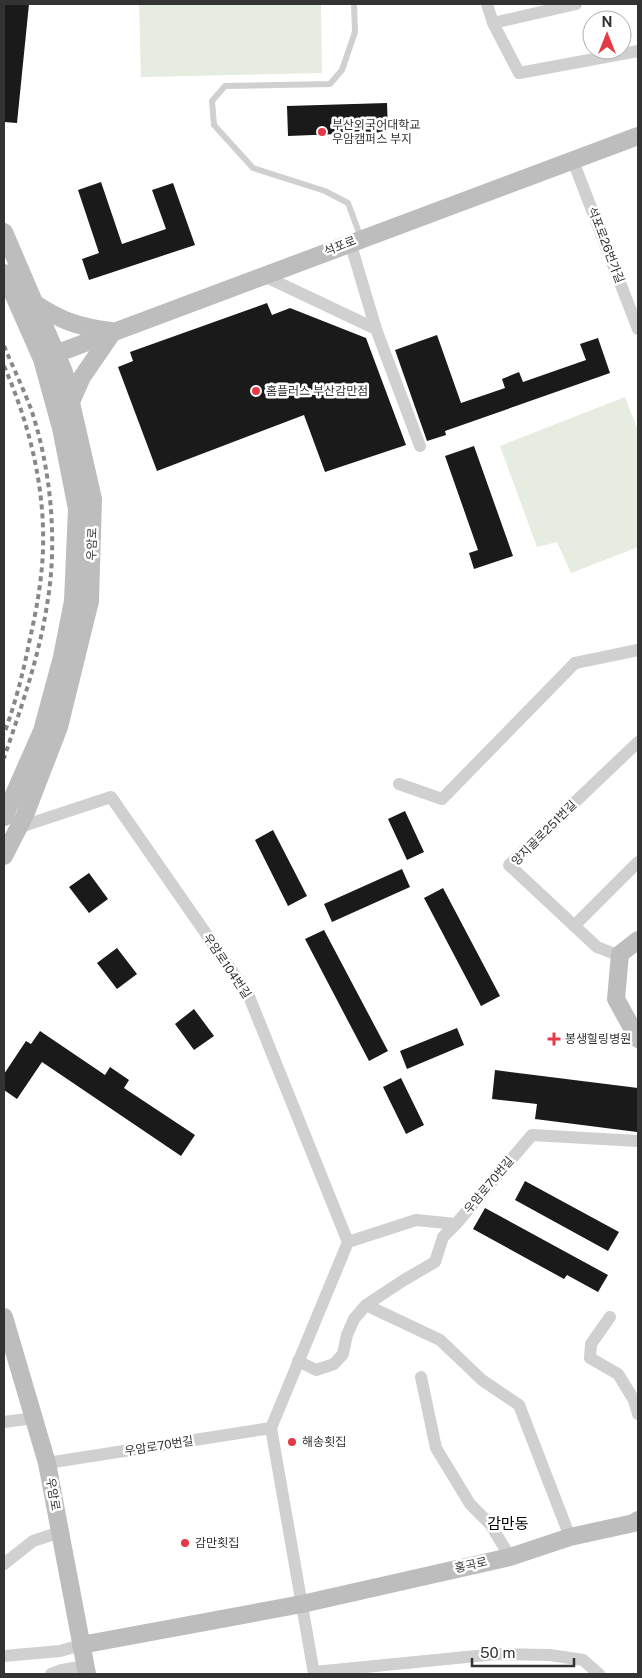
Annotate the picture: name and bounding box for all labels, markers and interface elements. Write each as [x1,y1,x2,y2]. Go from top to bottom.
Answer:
north arrow [582,10,632,60]
text: N [602,14,612,30]
place label: 부산외국어대학교 우암캠퍼스 부지 [332,118,420,146]
marker: 부산외국어대학교 우암캠퍼스 부지 [316,126,328,138]
street label: 석포로26번가길 [585,205,627,285]
street label: 석포로 [322,234,358,258]
place label: 홈플러스 부산감만점 [266,384,368,398]
marker: 홈플러스 부산감만점 [250,385,262,397]
street label: 우암로 [84,527,100,561]
street label: 양지골로251번길 [509,798,579,868]
street label: 우암로104번길 [200,931,254,1001]
marker: 봉생힐링병원 [547,1032,561,1046]
place label: 봉생힐링병원 [565,1032,631,1046]
street label: 우암로70번길 [461,1154,517,1216]
street label: 우암로70번길 [124,1434,194,1458]
place label: 해송횟집 [302,1435,346,1449]
marker: 해송횟집 [286,1436,298,1448]
street label: 우암로 [43,1476,63,1512]
district label: 감만동 [487,1515,529,1532]
place label: 감만횟집 [195,1536,239,1550]
marker: 감만횟집 [179,1537,191,1549]
street label: 홍곡로 [453,1554,489,1576]
scale bar [472,1636,574,1668]
text: 50 m [480,1644,515,1661]

